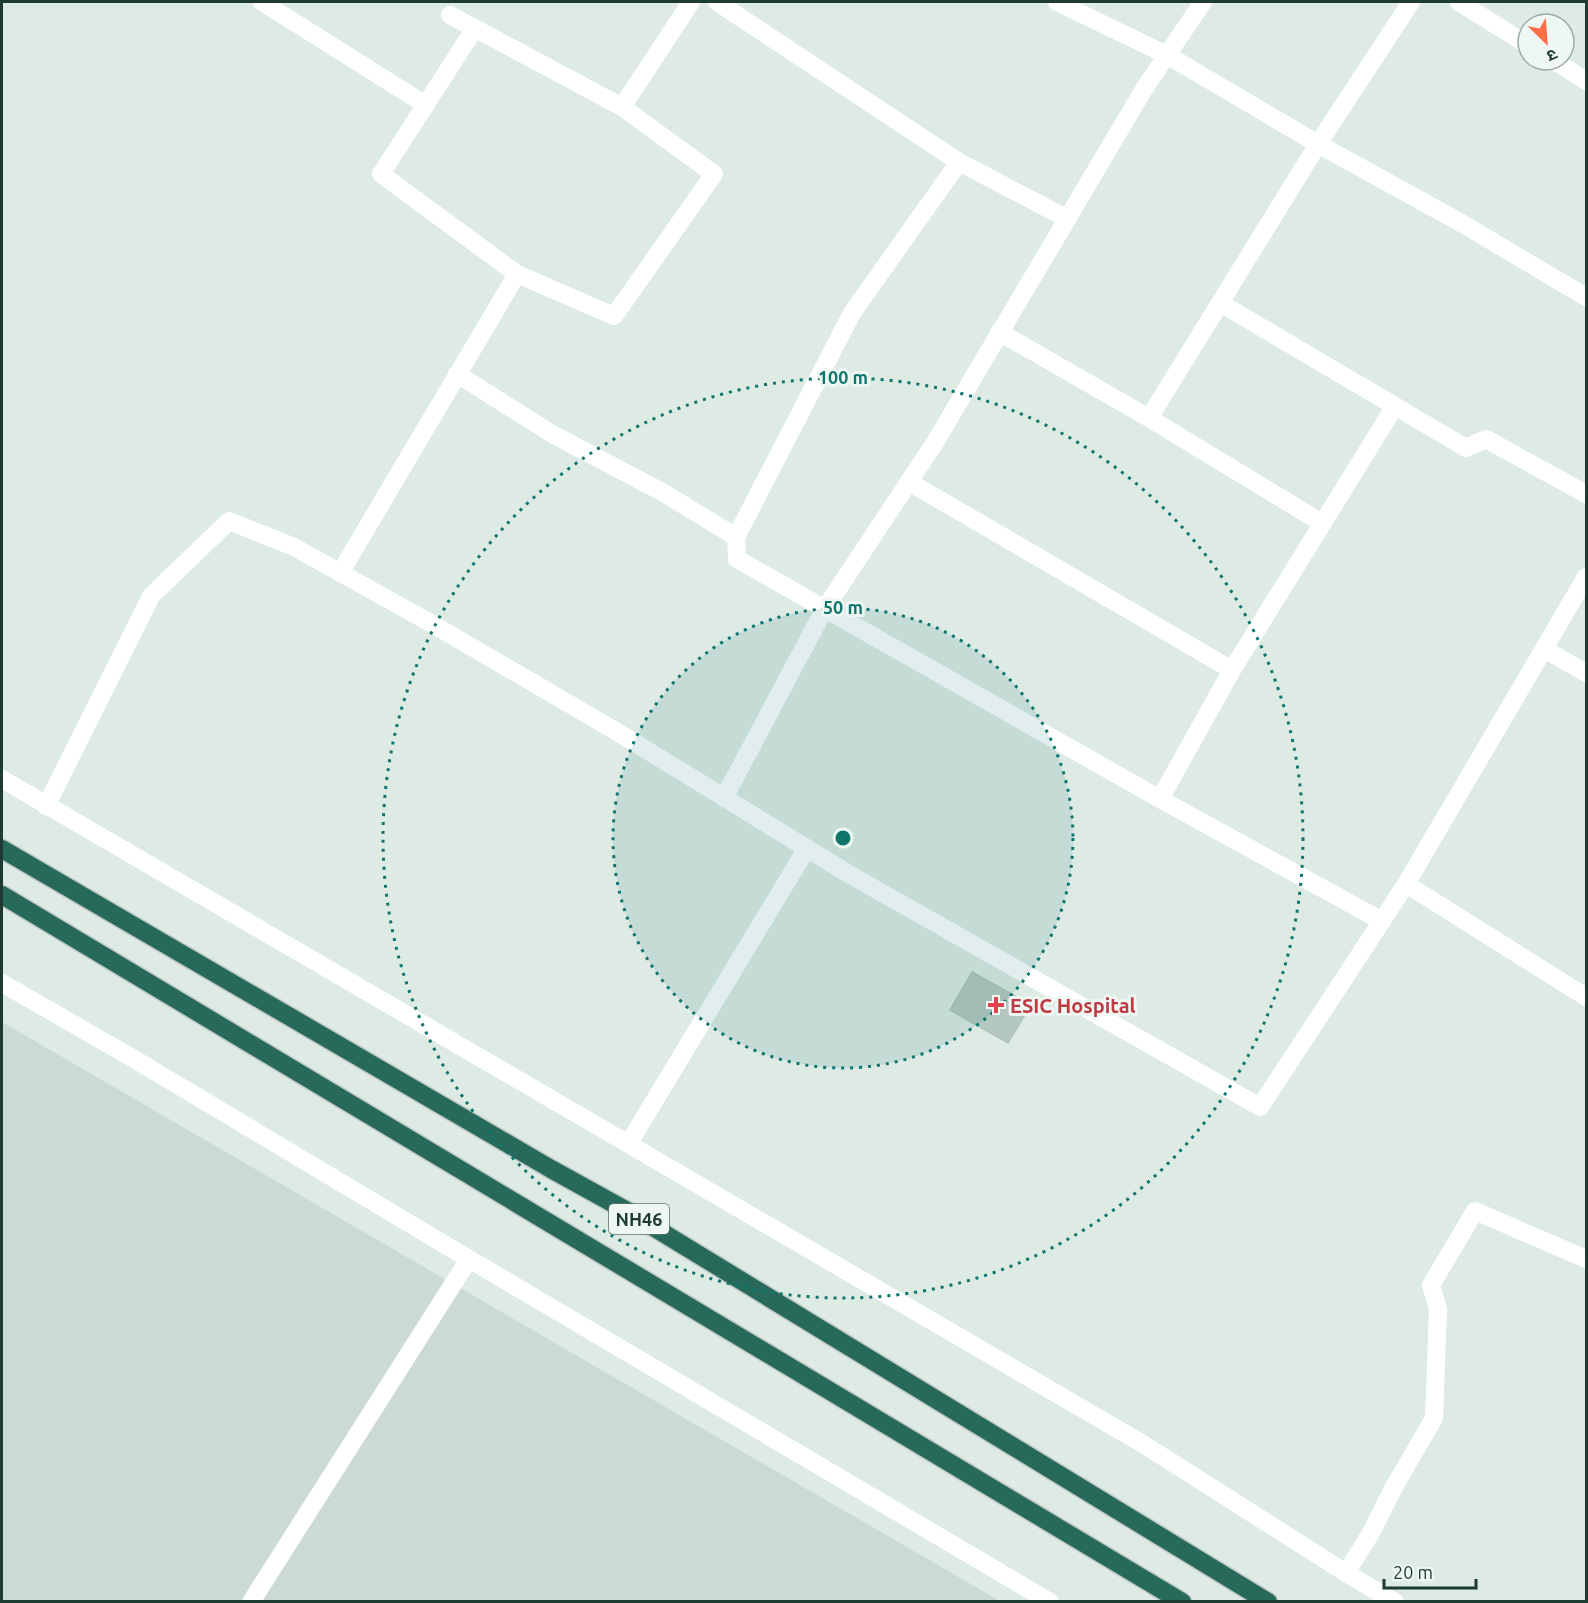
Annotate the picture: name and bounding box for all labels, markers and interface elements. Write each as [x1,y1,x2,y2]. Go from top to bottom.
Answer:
north arrow [1516,12,1576,72]
text: उ [1544,45,1560,66]
text: 100 m [818,367,868,387]
text: 50 m [823,597,863,617]
centre of rings [833,828,853,848]
place label: ESIC Hospital [1010,994,1136,1017]
marker: ESIC Hospital [987,996,1005,1014]
road number: NH46 [609,1204,669,1234]
scale bar [1384,1552,1476,1590]
text: 20 m [1393,1562,1433,1582]

